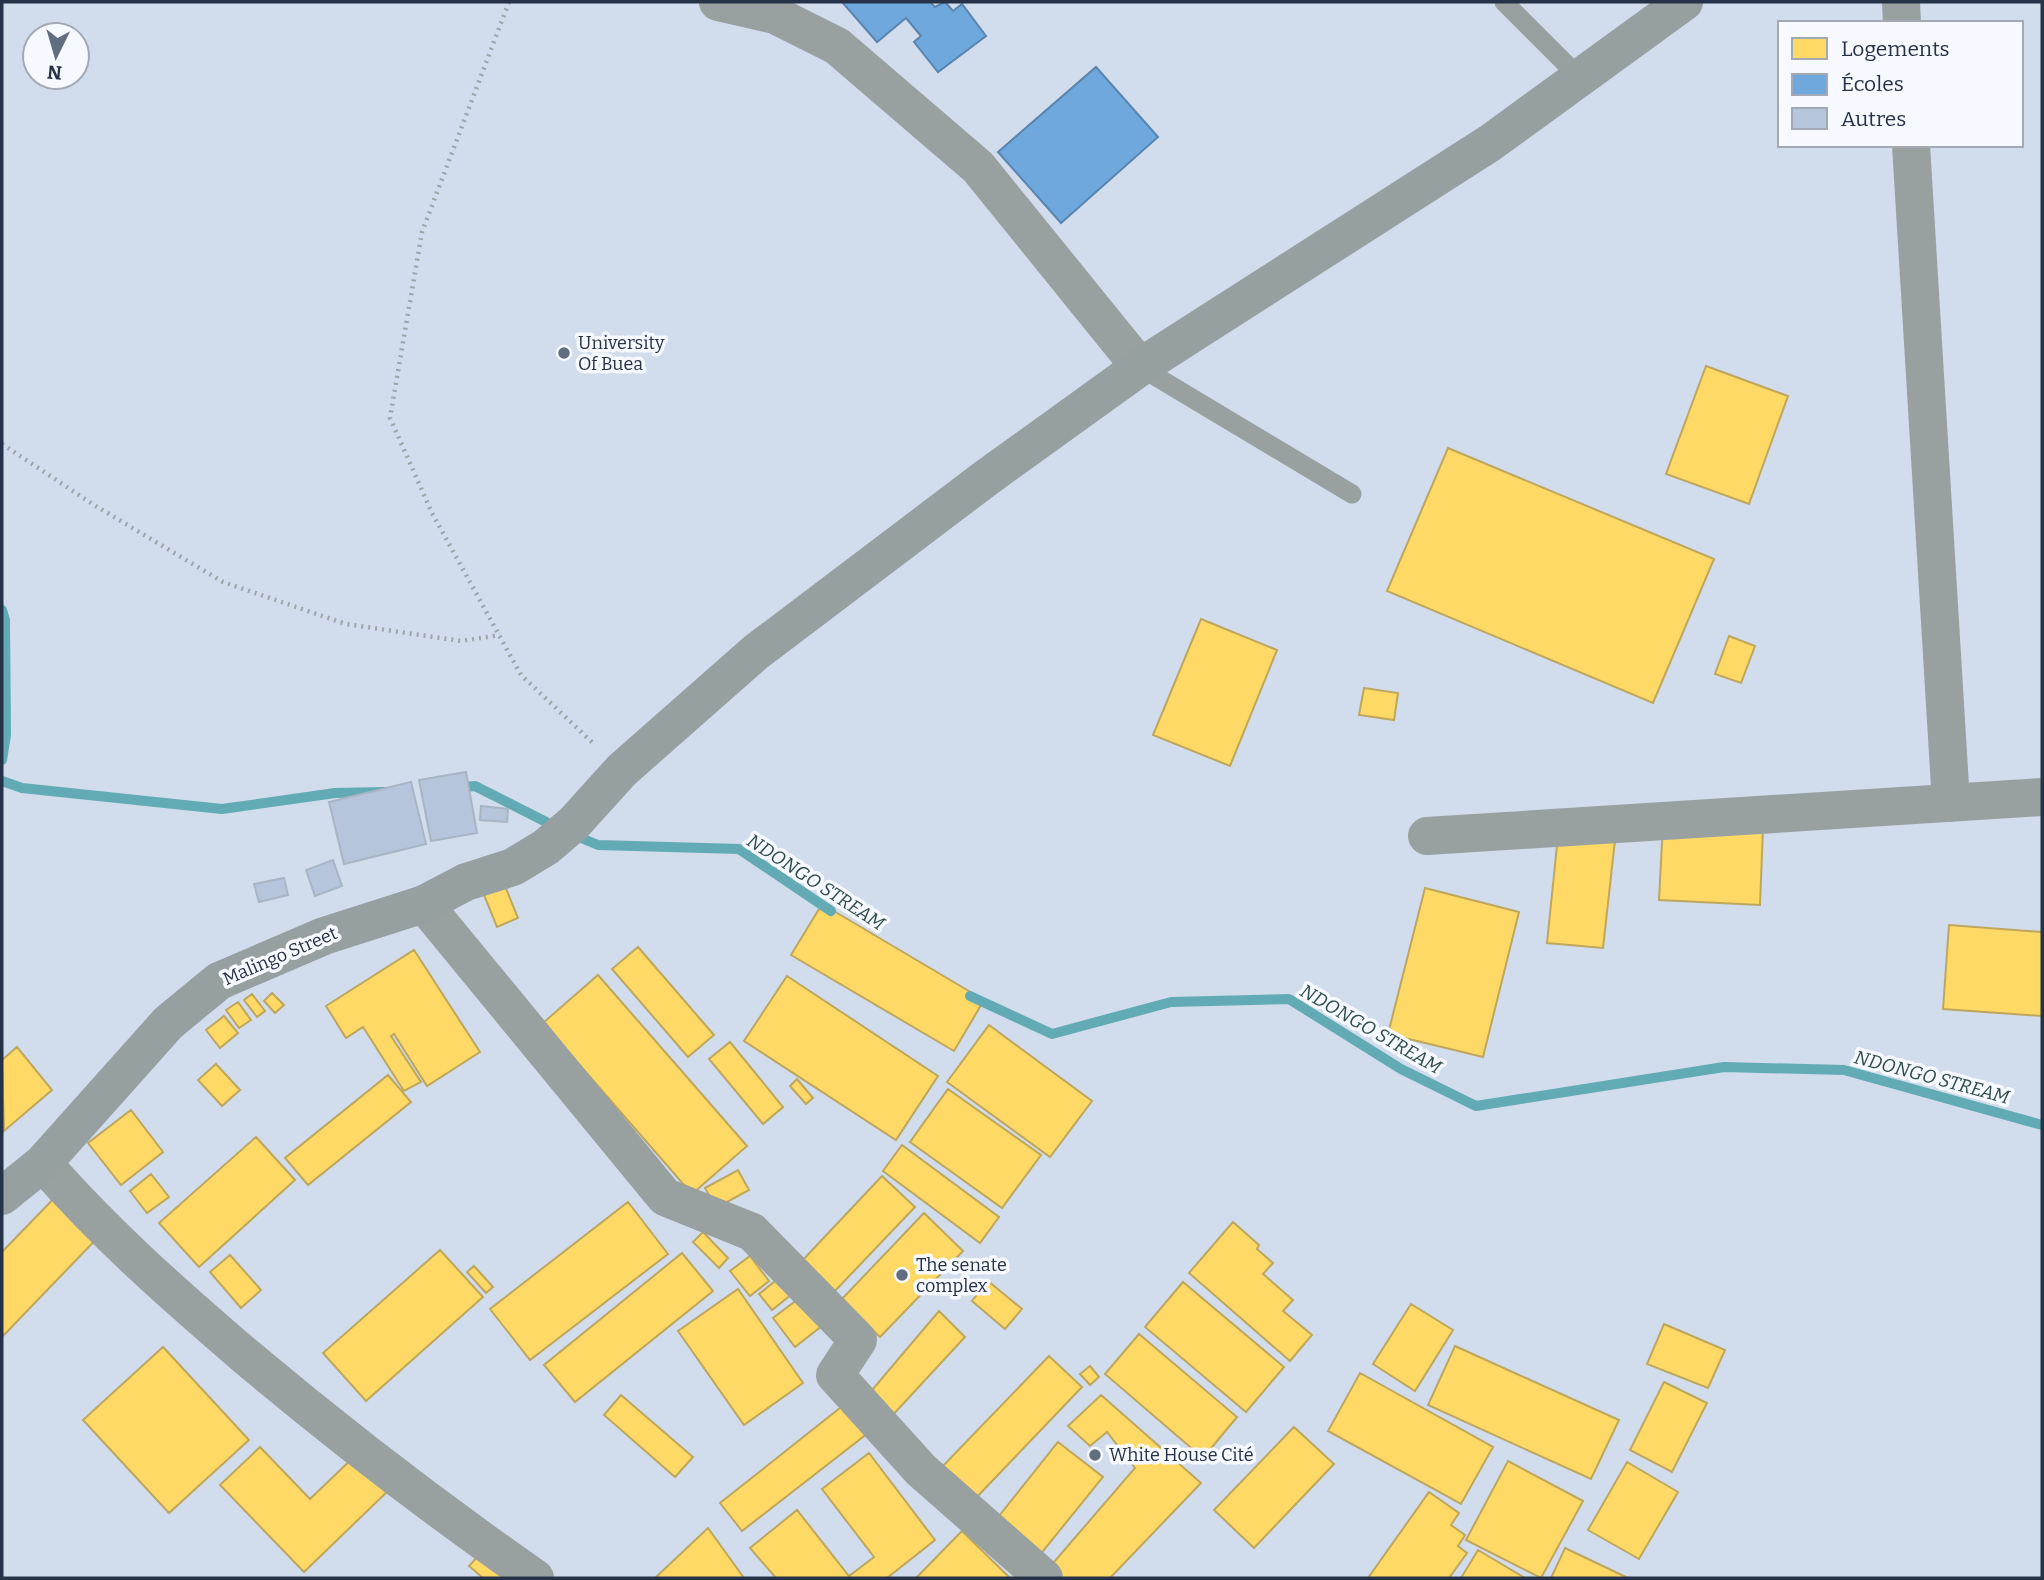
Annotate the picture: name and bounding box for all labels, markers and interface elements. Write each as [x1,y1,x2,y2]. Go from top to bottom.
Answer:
north arrow [21,21,91,91]
legend [1778,21,2023,147]
text: Logements [1841,36,1950,62]
text: N [46,60,63,85]
text: Écoles [1841,71,1904,97]
text: Autres [1841,106,1906,132]
place label: University Of Buea [578,332,665,375]
marker: University Of Buea [556,345,572,361]
water label: NDONGO STREAM [743,829,890,935]
street label: Malingo Street [219,922,341,990]
water label: NDONGO STREAM [1296,979,1446,1079]
water label: NDONGO STREAM [1852,1045,2013,1109]
place label: The senate complex [916,1254,1007,1297]
marker: The senate complex [894,1267,910,1283]
place label: White House Cité [1109,1444,1254,1466]
marker: White House Cité [1087,1447,1103,1463]

